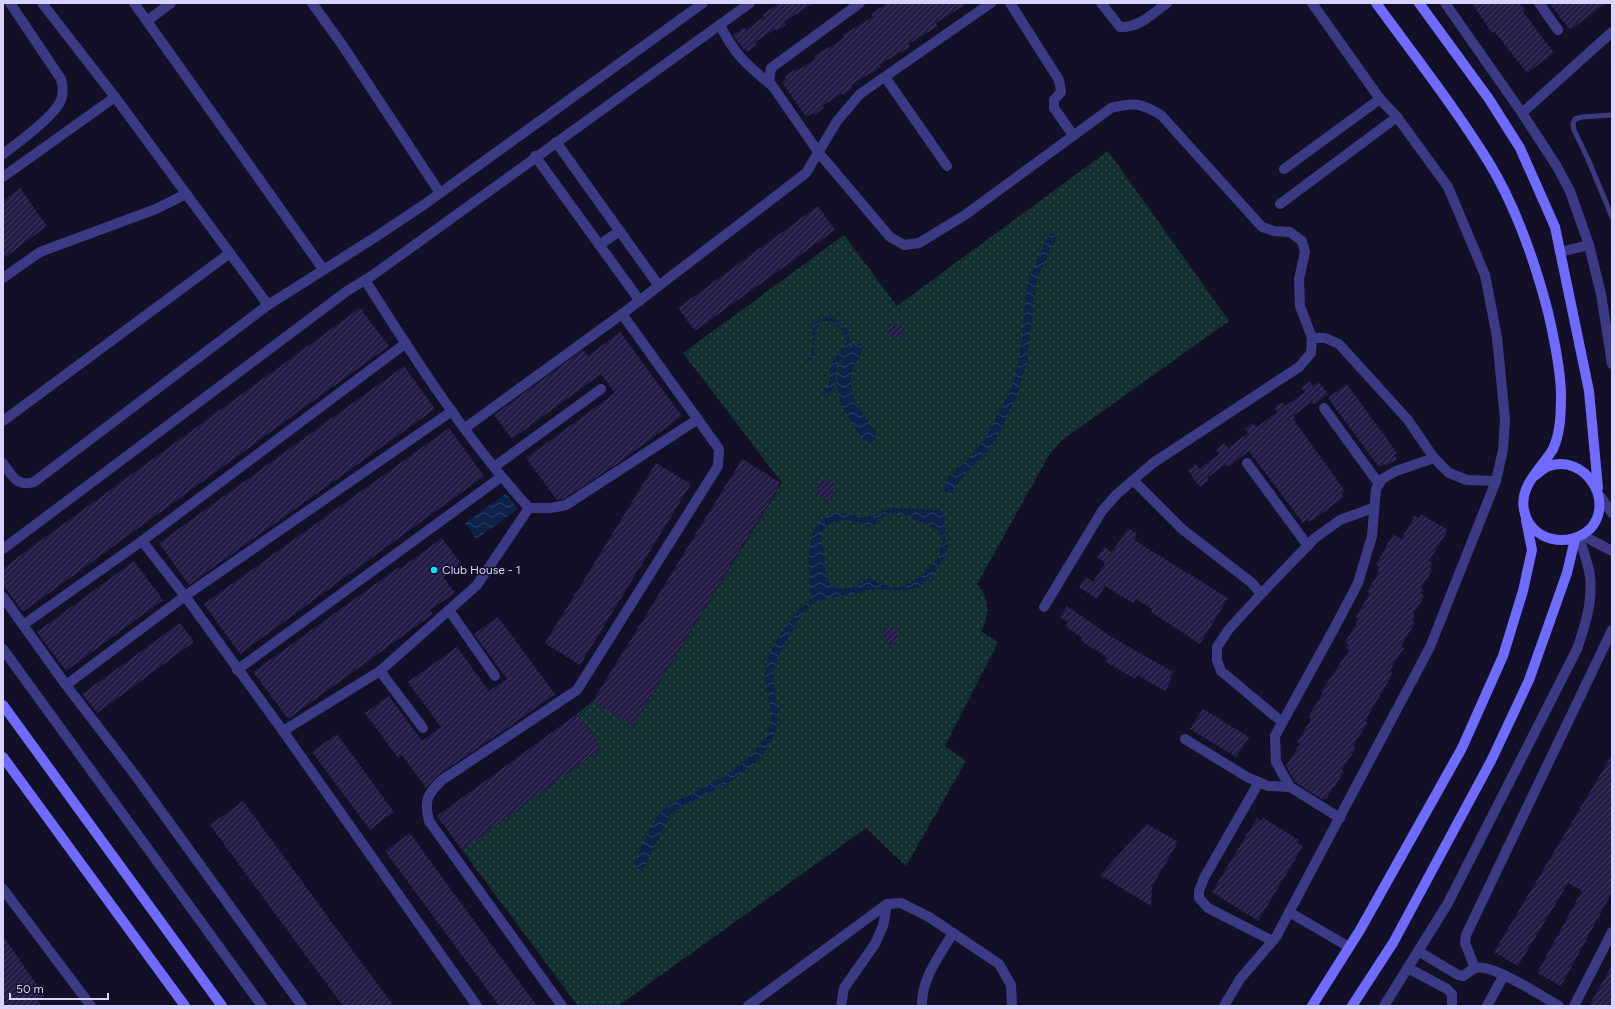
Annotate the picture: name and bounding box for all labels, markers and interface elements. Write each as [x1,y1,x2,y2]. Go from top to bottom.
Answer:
place label: Club House - 1 [442,563,521,577]
marker: Club House - 1 [429,565,439,575]
scale bar [10,975,108,1001]
text: 50 m [16,982,44,996]

